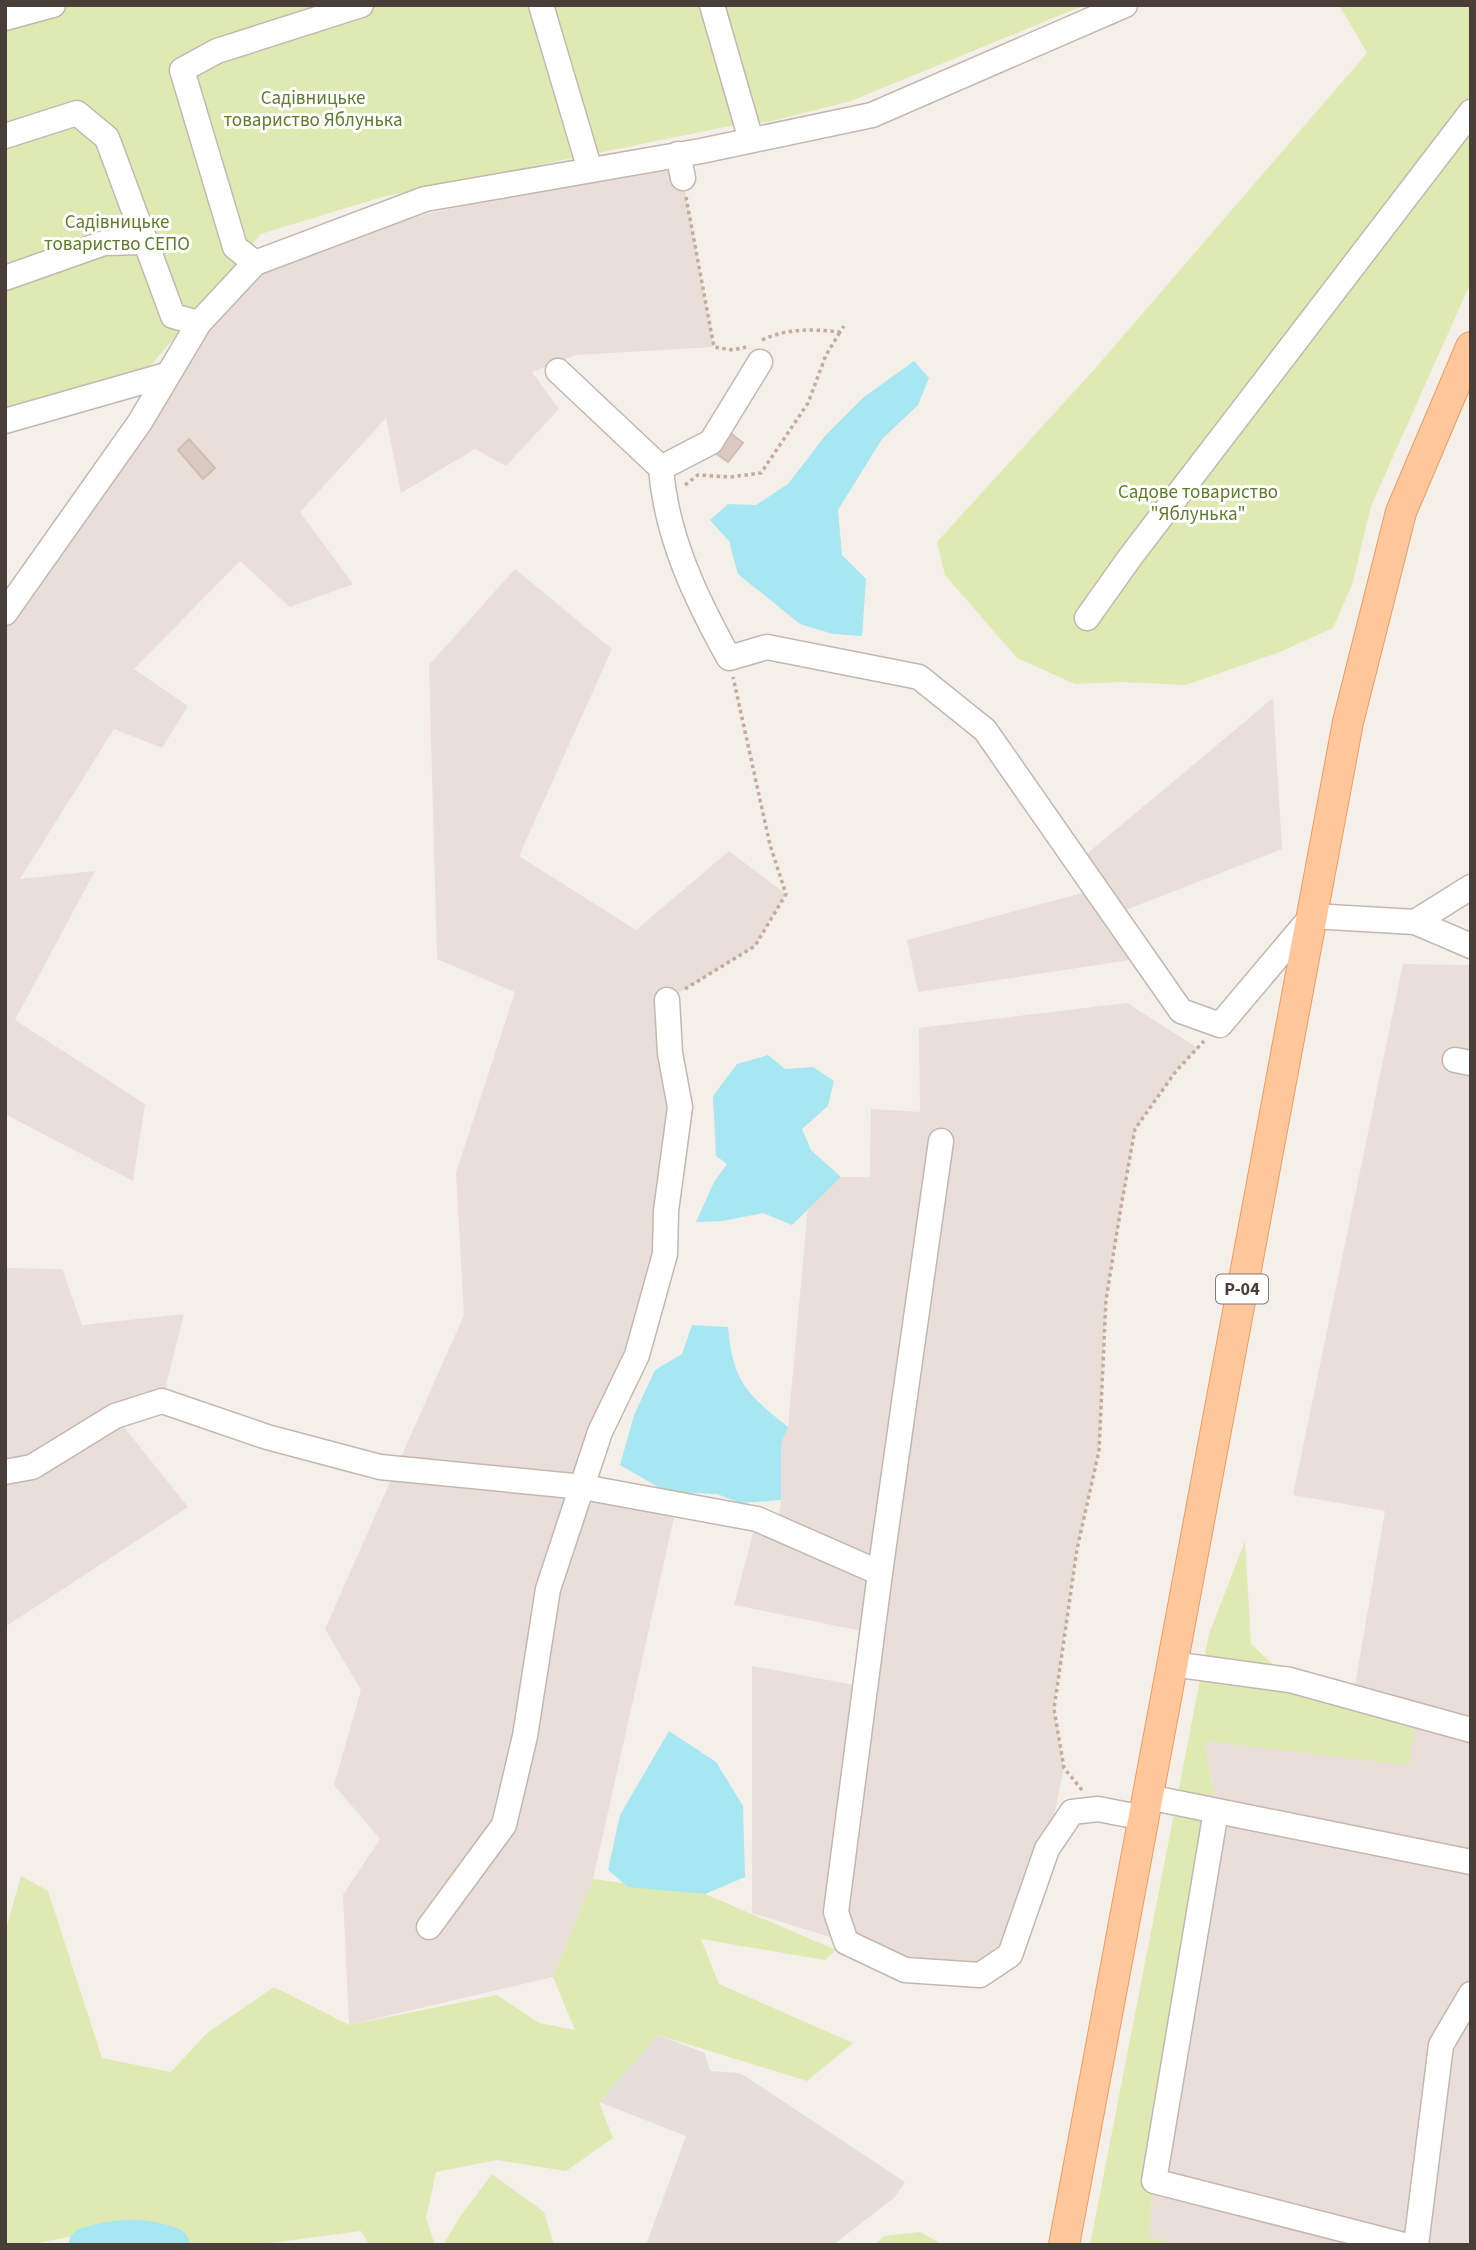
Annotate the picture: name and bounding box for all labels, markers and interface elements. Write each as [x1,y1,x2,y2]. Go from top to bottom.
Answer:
park label: Садівницьке товариство Яблунька [223,85,403,134]
park label: Садівницьке товариство СЕПО [44,209,190,258]
park label: Садове товариство "Яблунька" [1118,479,1278,528]
road number: Р-04 [1216,1274,1268,1304]

